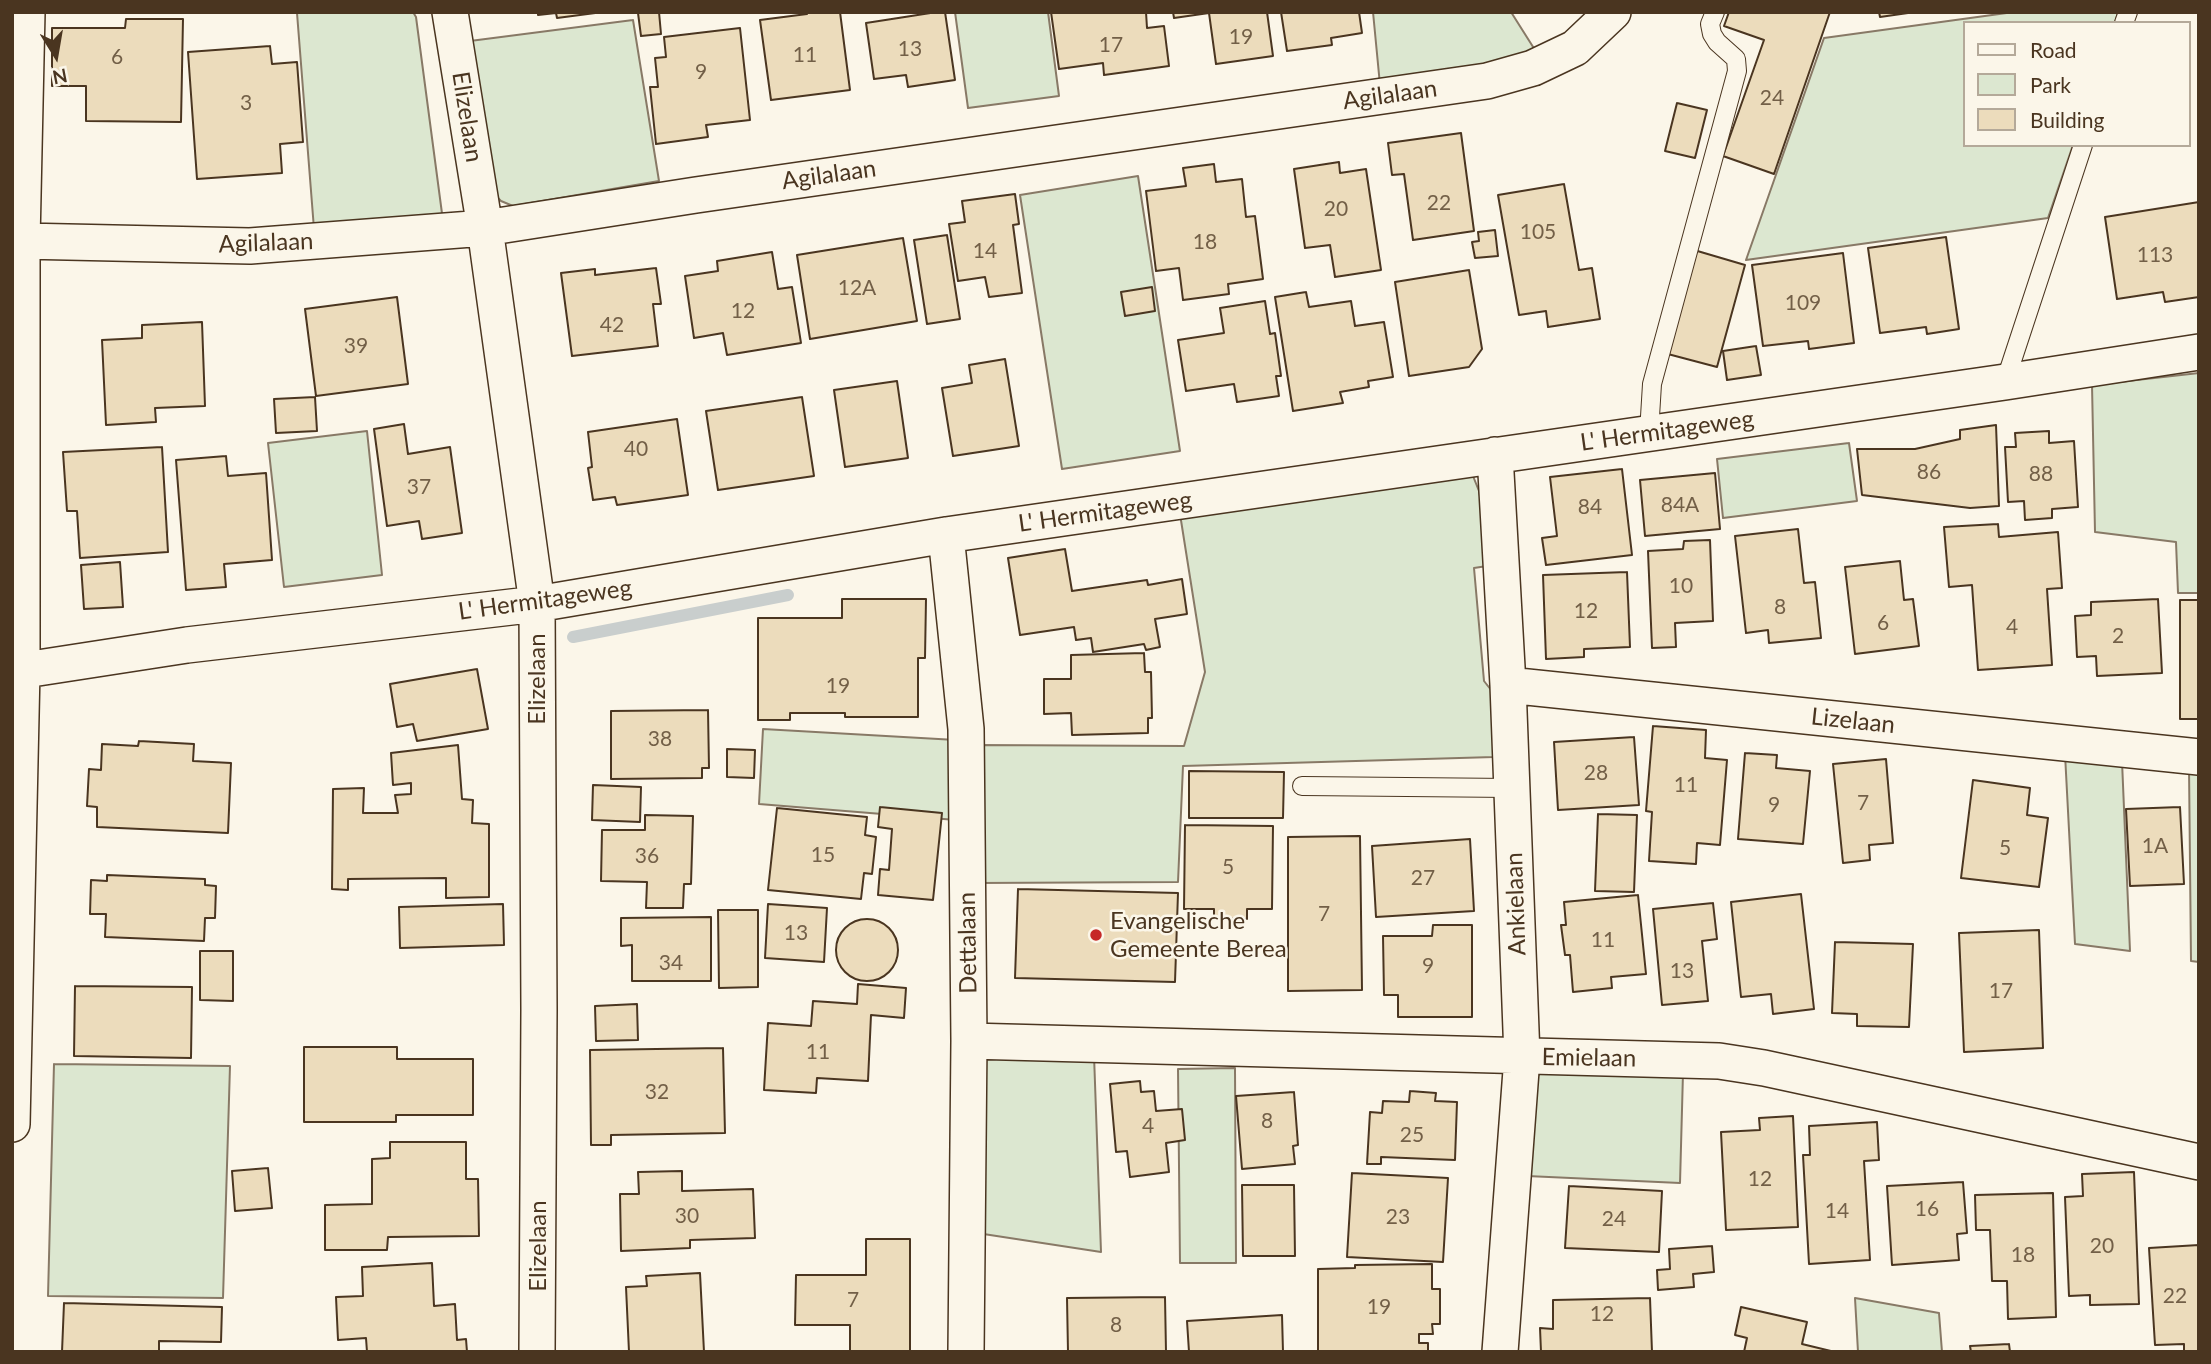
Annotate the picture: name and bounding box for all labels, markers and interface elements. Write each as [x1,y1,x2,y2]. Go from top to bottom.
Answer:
north arrow [21,21,91,91]
legend [1962,21,2190,147]
house number: 19 [1229,24,1253,50]
house number: 17 [1099,32,1123,58]
house number: 13 [898,36,922,62]
text: Road [2030,37,2077,62]
house number: 11 [793,42,817,68]
house number: 6 [111,44,123,70]
house number: 9 [695,59,707,85]
text: N [51,64,69,90]
street label: Elizelaan [446,70,488,164]
text: Park [2030,72,2071,97]
street label: Agilalaan [1341,74,1439,116]
house number: 24 [1760,85,1784,111]
house number: 3 [240,90,252,116]
text: Building [2030,107,2105,132]
street label: Agilalaan [780,154,878,196]
house number: 22 [1427,190,1451,216]
house number: 20 [1324,196,1348,222]
house number: 105 [1520,219,1556,245]
street label: Agilalaan [218,227,314,259]
house number: 18 [1193,229,1217,255]
house number: 14 [973,238,997,264]
house number: 113 [2137,242,2173,268]
house number: 12A [838,275,876,301]
house number: 109 [1785,290,1821,316]
house number: 12 [731,298,755,324]
house number: 42 [600,312,624,338]
house number: 39 [344,333,368,359]
street label: L' Hermitageweg [1578,405,1756,457]
house number: 40 [624,436,648,462]
house number: 86 [1917,459,1941,485]
house number: 88 [2029,461,2053,487]
house number: 37 [407,474,431,500]
street label: L' Hermitageweg [1016,486,1194,538]
house number: 84A [1661,492,1699,518]
house number: 84 [1578,494,1602,520]
house number: 10 [1669,573,1693,599]
street label: L' Hermitageweg [456,574,634,626]
house number: 8 [1774,594,1786,620]
house number: 12 [1574,598,1598,624]
house number: 6 [1877,610,1889,636]
house number: 4 [2006,614,2018,640]
house number: 2 [2112,623,2124,649]
street label: Elizelaan [523,633,551,725]
house number: 19 [826,673,850,699]
street label: Lizelaan [1810,702,1896,740]
house number: 38 [648,726,672,752]
house number: 28 [1584,760,1608,786]
house number: 11 [1674,772,1698,798]
house number: 7 [1857,790,1869,816]
house number: 9 [1768,792,1780,818]
house number: 1A [2142,833,2168,859]
house number: 5 [1999,835,2011,861]
house number: 15 [811,842,835,868]
house number: 36 [635,843,659,869]
street label: Ankielaan [1500,852,1532,956]
house number: 5 [1222,854,1234,880]
house number: 27 [1411,865,1435,891]
street label: Dettalaan [953,892,983,994]
house number: 7 [1318,901,1330,927]
place label: Evangelische Gemeente Berea [1110,907,1287,963]
house number: 13 [784,920,808,946]
marker: Evangelische Gemeente Berea [1088,927,1104,943]
house number: 11 [1591,927,1615,953]
house number: 34 [659,950,683,976]
house number: 9 [1422,953,1434,979]
house number: 13 [1670,958,1694,984]
house number: 17 [1989,978,2013,1004]
house number: 11 [806,1039,830,1065]
street label: Emielaan [1541,1043,1637,1073]
house number: 32 [645,1079,669,1105]
house number: 8 [1261,1108,1273,1134]
house number: 4 [1142,1113,1154,1139]
house number: 25 [1400,1122,1424,1148]
house number: 12 [1748,1166,1772,1192]
house number: 16 [1915,1196,1939,1222]
house number: 14 [1825,1198,1849,1224]
street label: Elizelaan [524,1200,552,1292]
house number: 30 [675,1203,699,1229]
house number: 23 [1386,1204,1410,1230]
house number: 24 [1602,1206,1626,1232]
house number: 20 [2090,1233,2114,1259]
house number: 18 [2011,1242,2035,1268]
house number: 22 [2163,1283,2187,1309]
house number: 7 [847,1287,859,1313]
house number: 19 [1367,1294,1391,1320]
house number: 12 [1590,1301,1614,1327]
house number: 8 [1110,1312,1122,1338]

